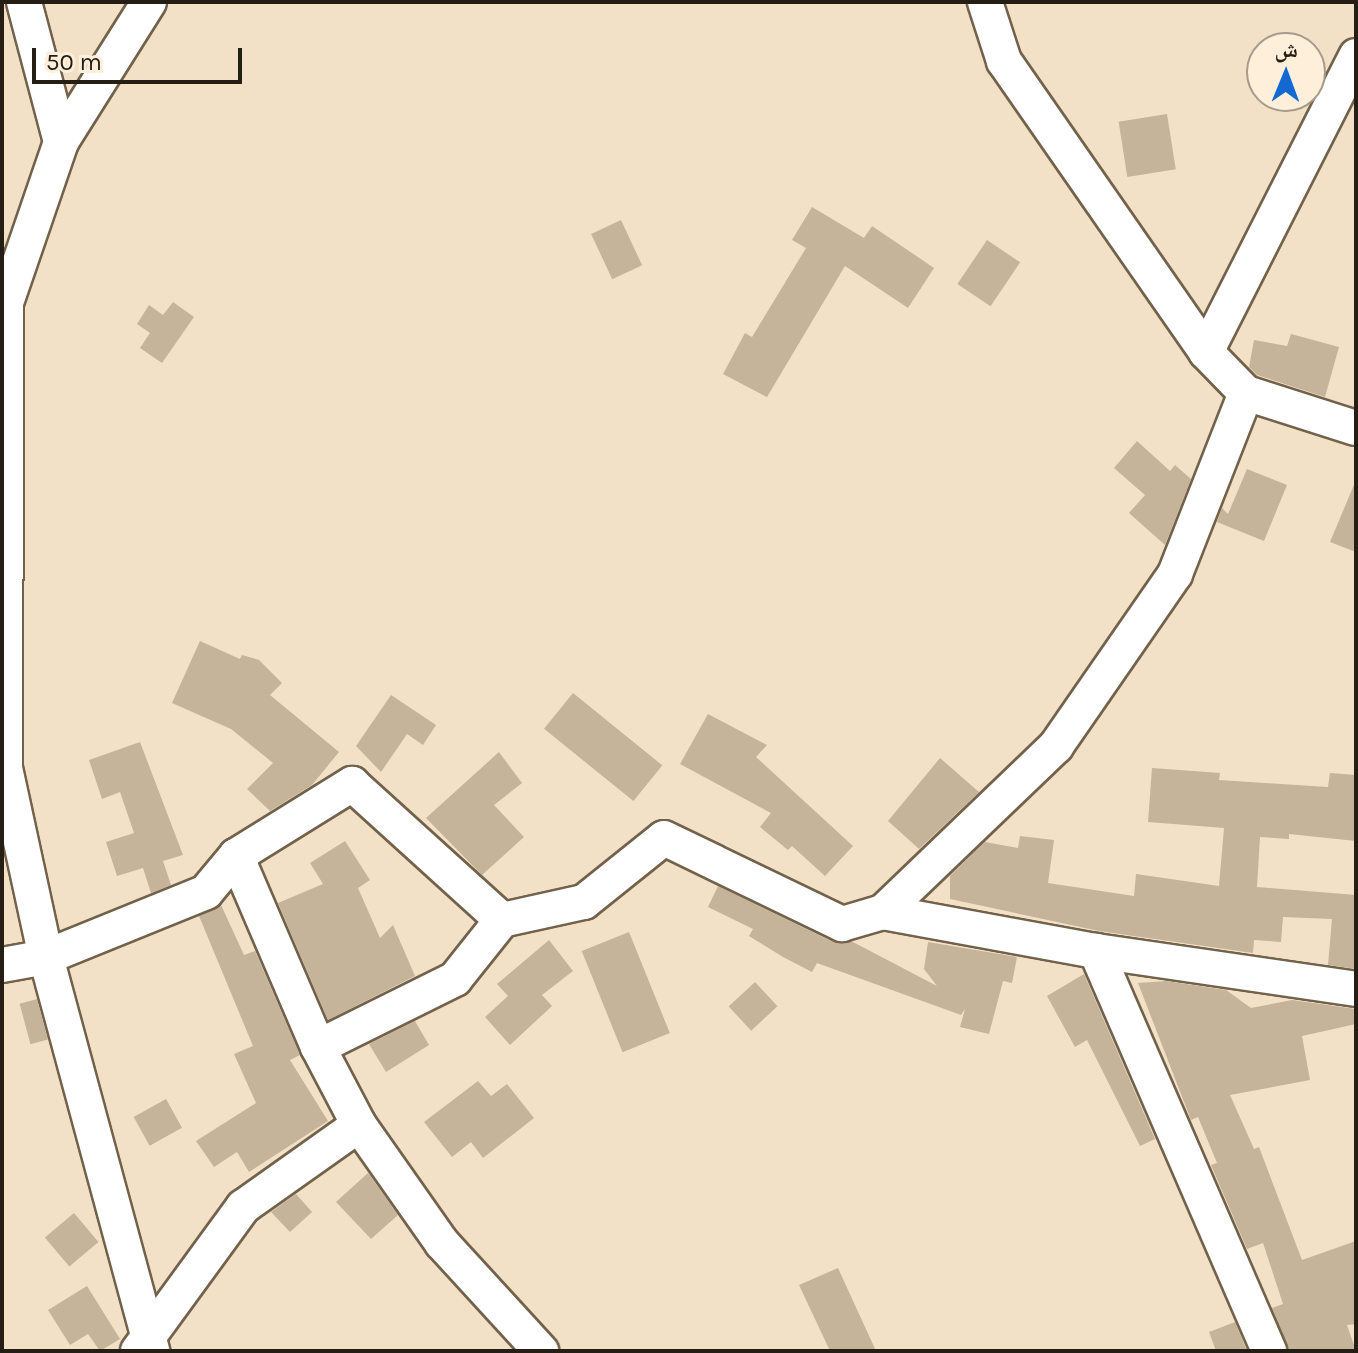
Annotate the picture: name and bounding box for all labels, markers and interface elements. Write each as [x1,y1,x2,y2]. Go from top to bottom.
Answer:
scale bar [36,32,246,82]
north arrow [1246,32,1326,112]
text: ش [1274,37,1298,63]
text: 50 m [46,48,102,76]

